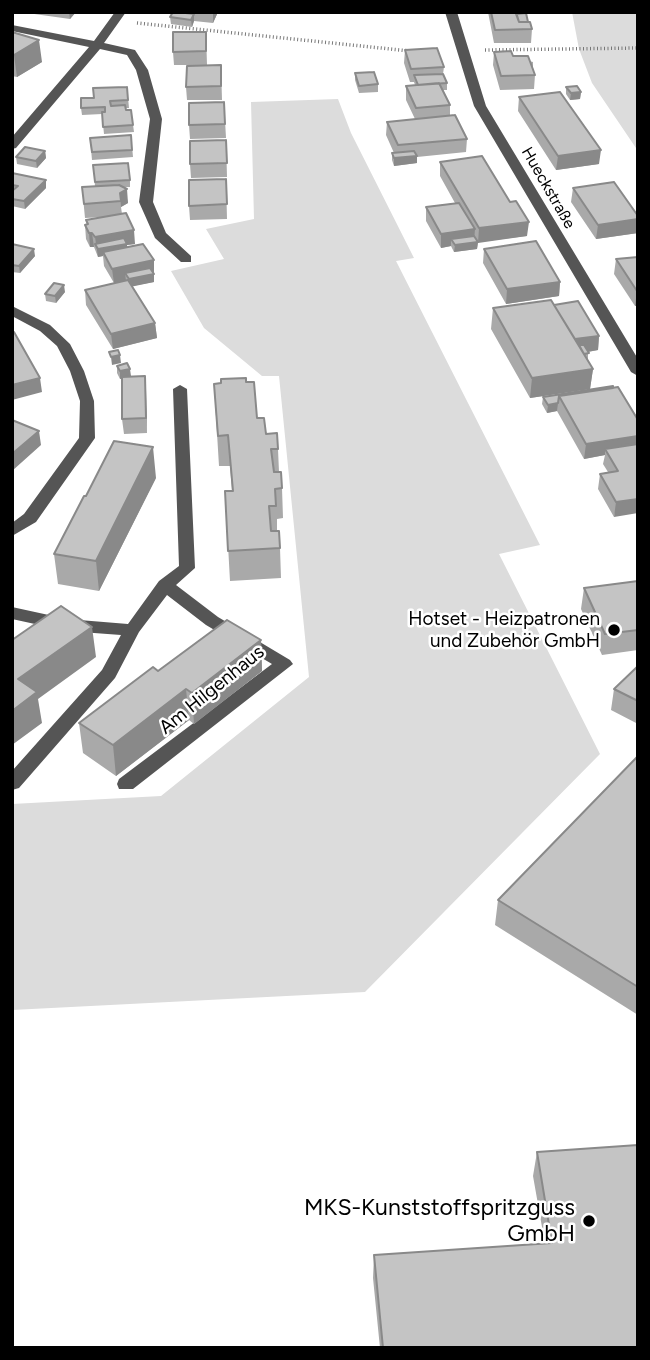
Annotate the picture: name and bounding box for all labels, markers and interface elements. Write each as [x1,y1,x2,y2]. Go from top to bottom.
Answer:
street label: Hueckstraße [517,144,579,232]
place label: Hotset - Heizpatronen und Zubehör GmbH [408,608,600,652]
marker: Hotset - Heizpatronen und Zubehör GmbH [606,622,622,638]
street label: Am Hilgenhaus [155,641,269,739]
place label: MKS-Kunststoffspritzguss GmbH [304,1194,575,1248]
marker: MKS-Kunststoffspritzguss GmbH [581,1213,597,1229]

